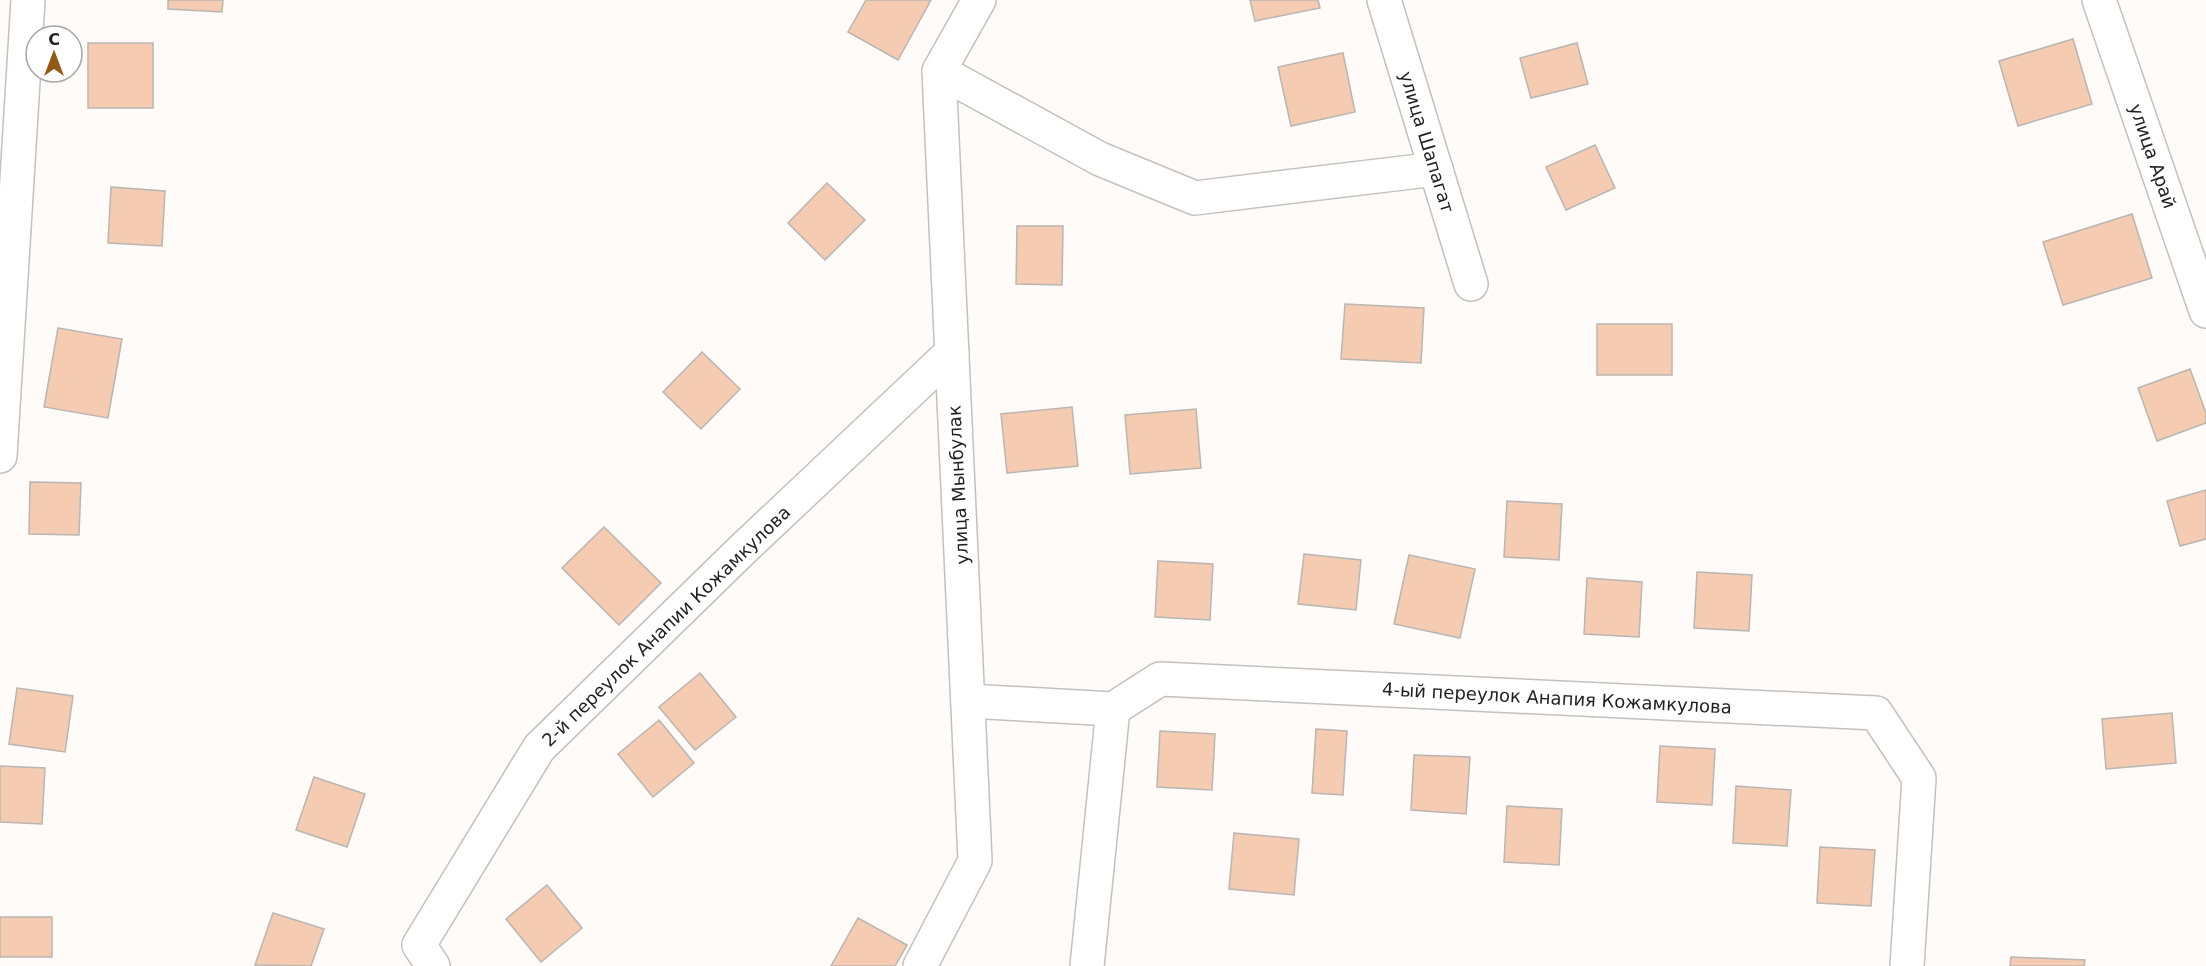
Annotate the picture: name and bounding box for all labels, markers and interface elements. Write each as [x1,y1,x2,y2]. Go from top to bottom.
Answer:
north arrow [24,24,84,84]
text: С [48,30,60,49]
street label: улица Шапагат [1395,69,1459,215]
street label: улица Арай [2125,101,2181,211]
street label: улица Мынбулак [943,405,973,565]
street label: 2-й переулок Анапии Кожамкулова [538,501,794,751]
street label: 4-ый переулок Анапия Кожамкулова [1382,678,1732,718]

